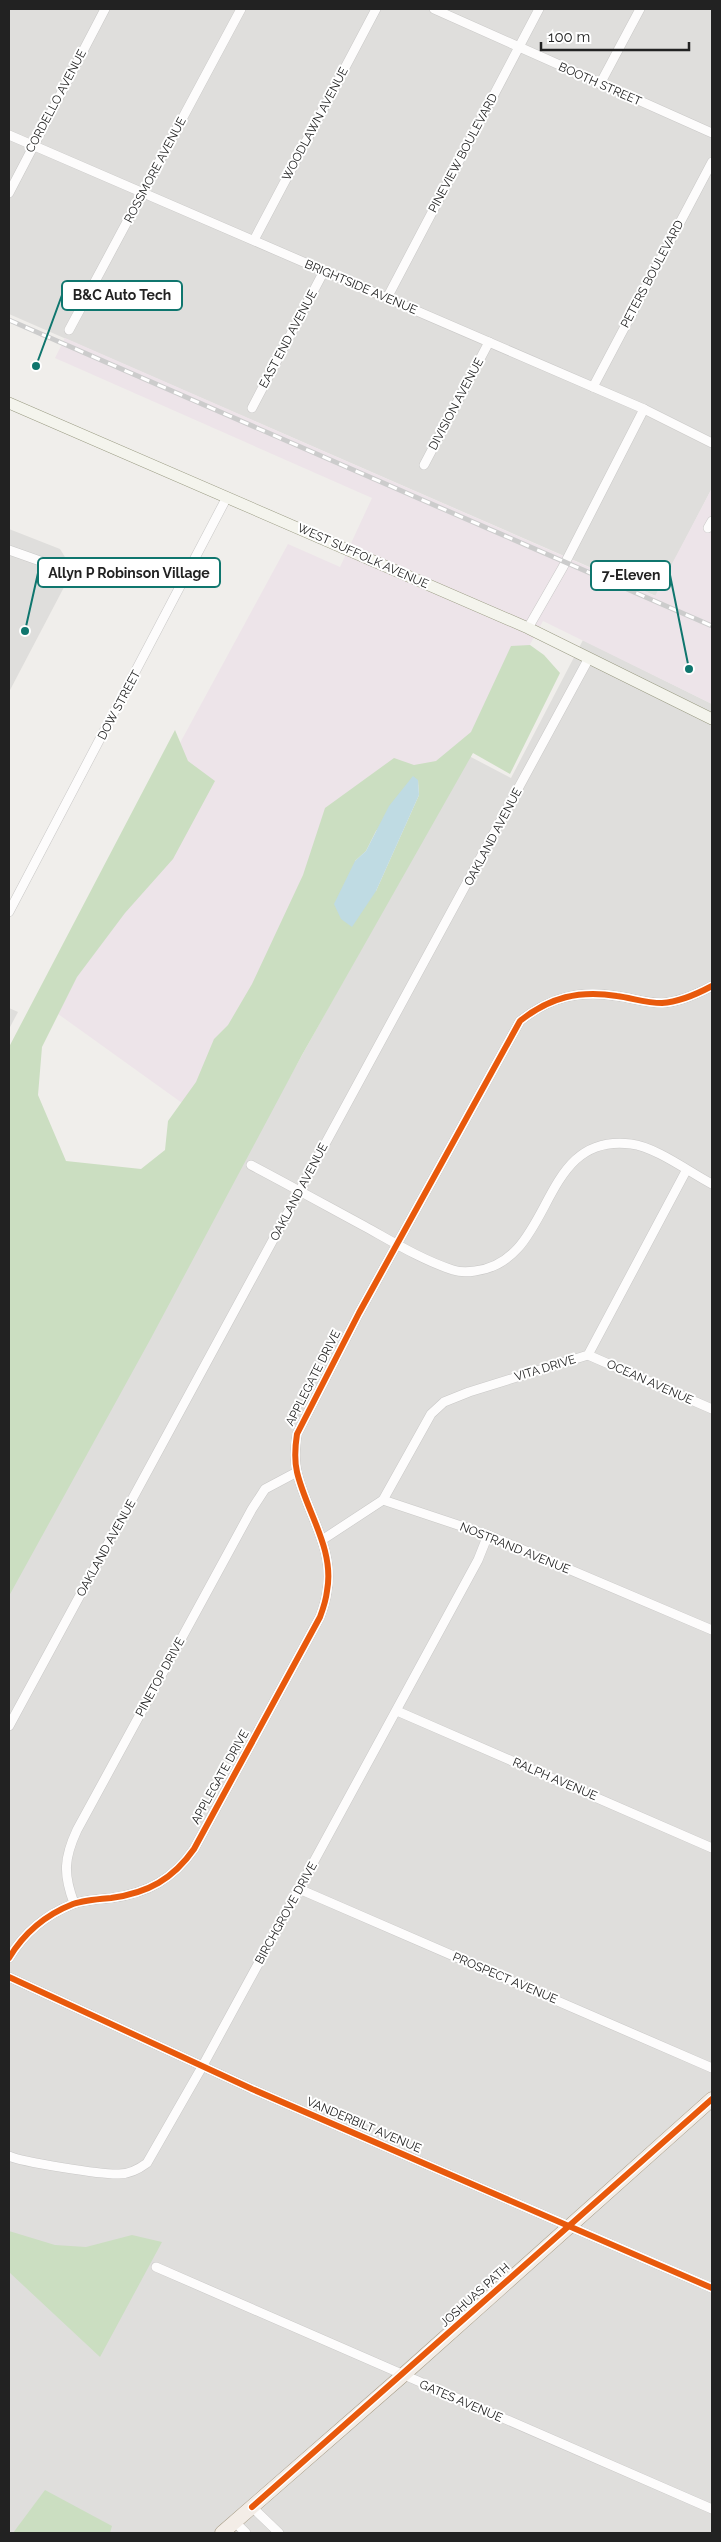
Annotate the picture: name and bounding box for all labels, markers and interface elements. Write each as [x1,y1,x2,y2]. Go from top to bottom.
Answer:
scale bar [541,20,688,52]
text: 100 m [548,28,590,46]
street label: CORDELLO AVENUE [23,47,89,155]
street label: BOOTH STREET [556,59,644,109]
street label: WOODLAWN AVENUE [279,65,351,183]
street label: PINEVIEW BOULEVARD [426,91,501,215]
street label: ROSSMORE AVENUE [121,115,189,225]
street label: PETERS BOULEVARD [618,217,687,330]
street label: BRIGHTSIDE AVENUE [303,257,419,317]
callout: B&C Auto Tech [62,281,182,310]
text: B&C Auto Tech [73,287,171,303]
street label: EAST END AVENUE [256,288,320,390]
street label: DIVISION AVENUE [426,356,486,452]
street label: WEST SUFFOLK AVENUE [295,521,431,591]
callout: Allyn P Robinson Village [38,558,220,587]
callout: 7-Eleven [591,561,670,590]
text: Allyn P Robinson Village [48,565,210,581]
text: 7-Eleven [602,567,660,583]
street label: DOW STREET [95,667,144,742]
street label: OAKLAND AVENUE [461,786,525,888]
street label: OAKLAND AVENUE [267,1141,331,1243]
street label: APPLEGATE DRIVE [283,1328,343,1428]
street label: VITA DRIVE [513,1352,577,1384]
street label: OCEAN AVENUE [605,1357,695,1407]
street label: OAKLAND AVENUE [74,1497,138,1599]
street label: NOSTRAND AVENUE [458,1519,572,1577]
street label: PINETOP DRIVE [133,1635,187,1719]
street label: APPLEGATE DRIVE [188,1727,252,1827]
street label: RALPH AVENUE [511,1755,599,1803]
street label: BIRCHGROVE DRIVE [252,1860,320,1966]
street label: PROSPECT AVENUE [450,1950,560,2006]
street label: VANDERBILT AVENUE [305,2094,423,2156]
street label: JOSHUAS PATH [438,2260,512,2330]
street label: GATES AVENUE [417,2377,505,2425]

